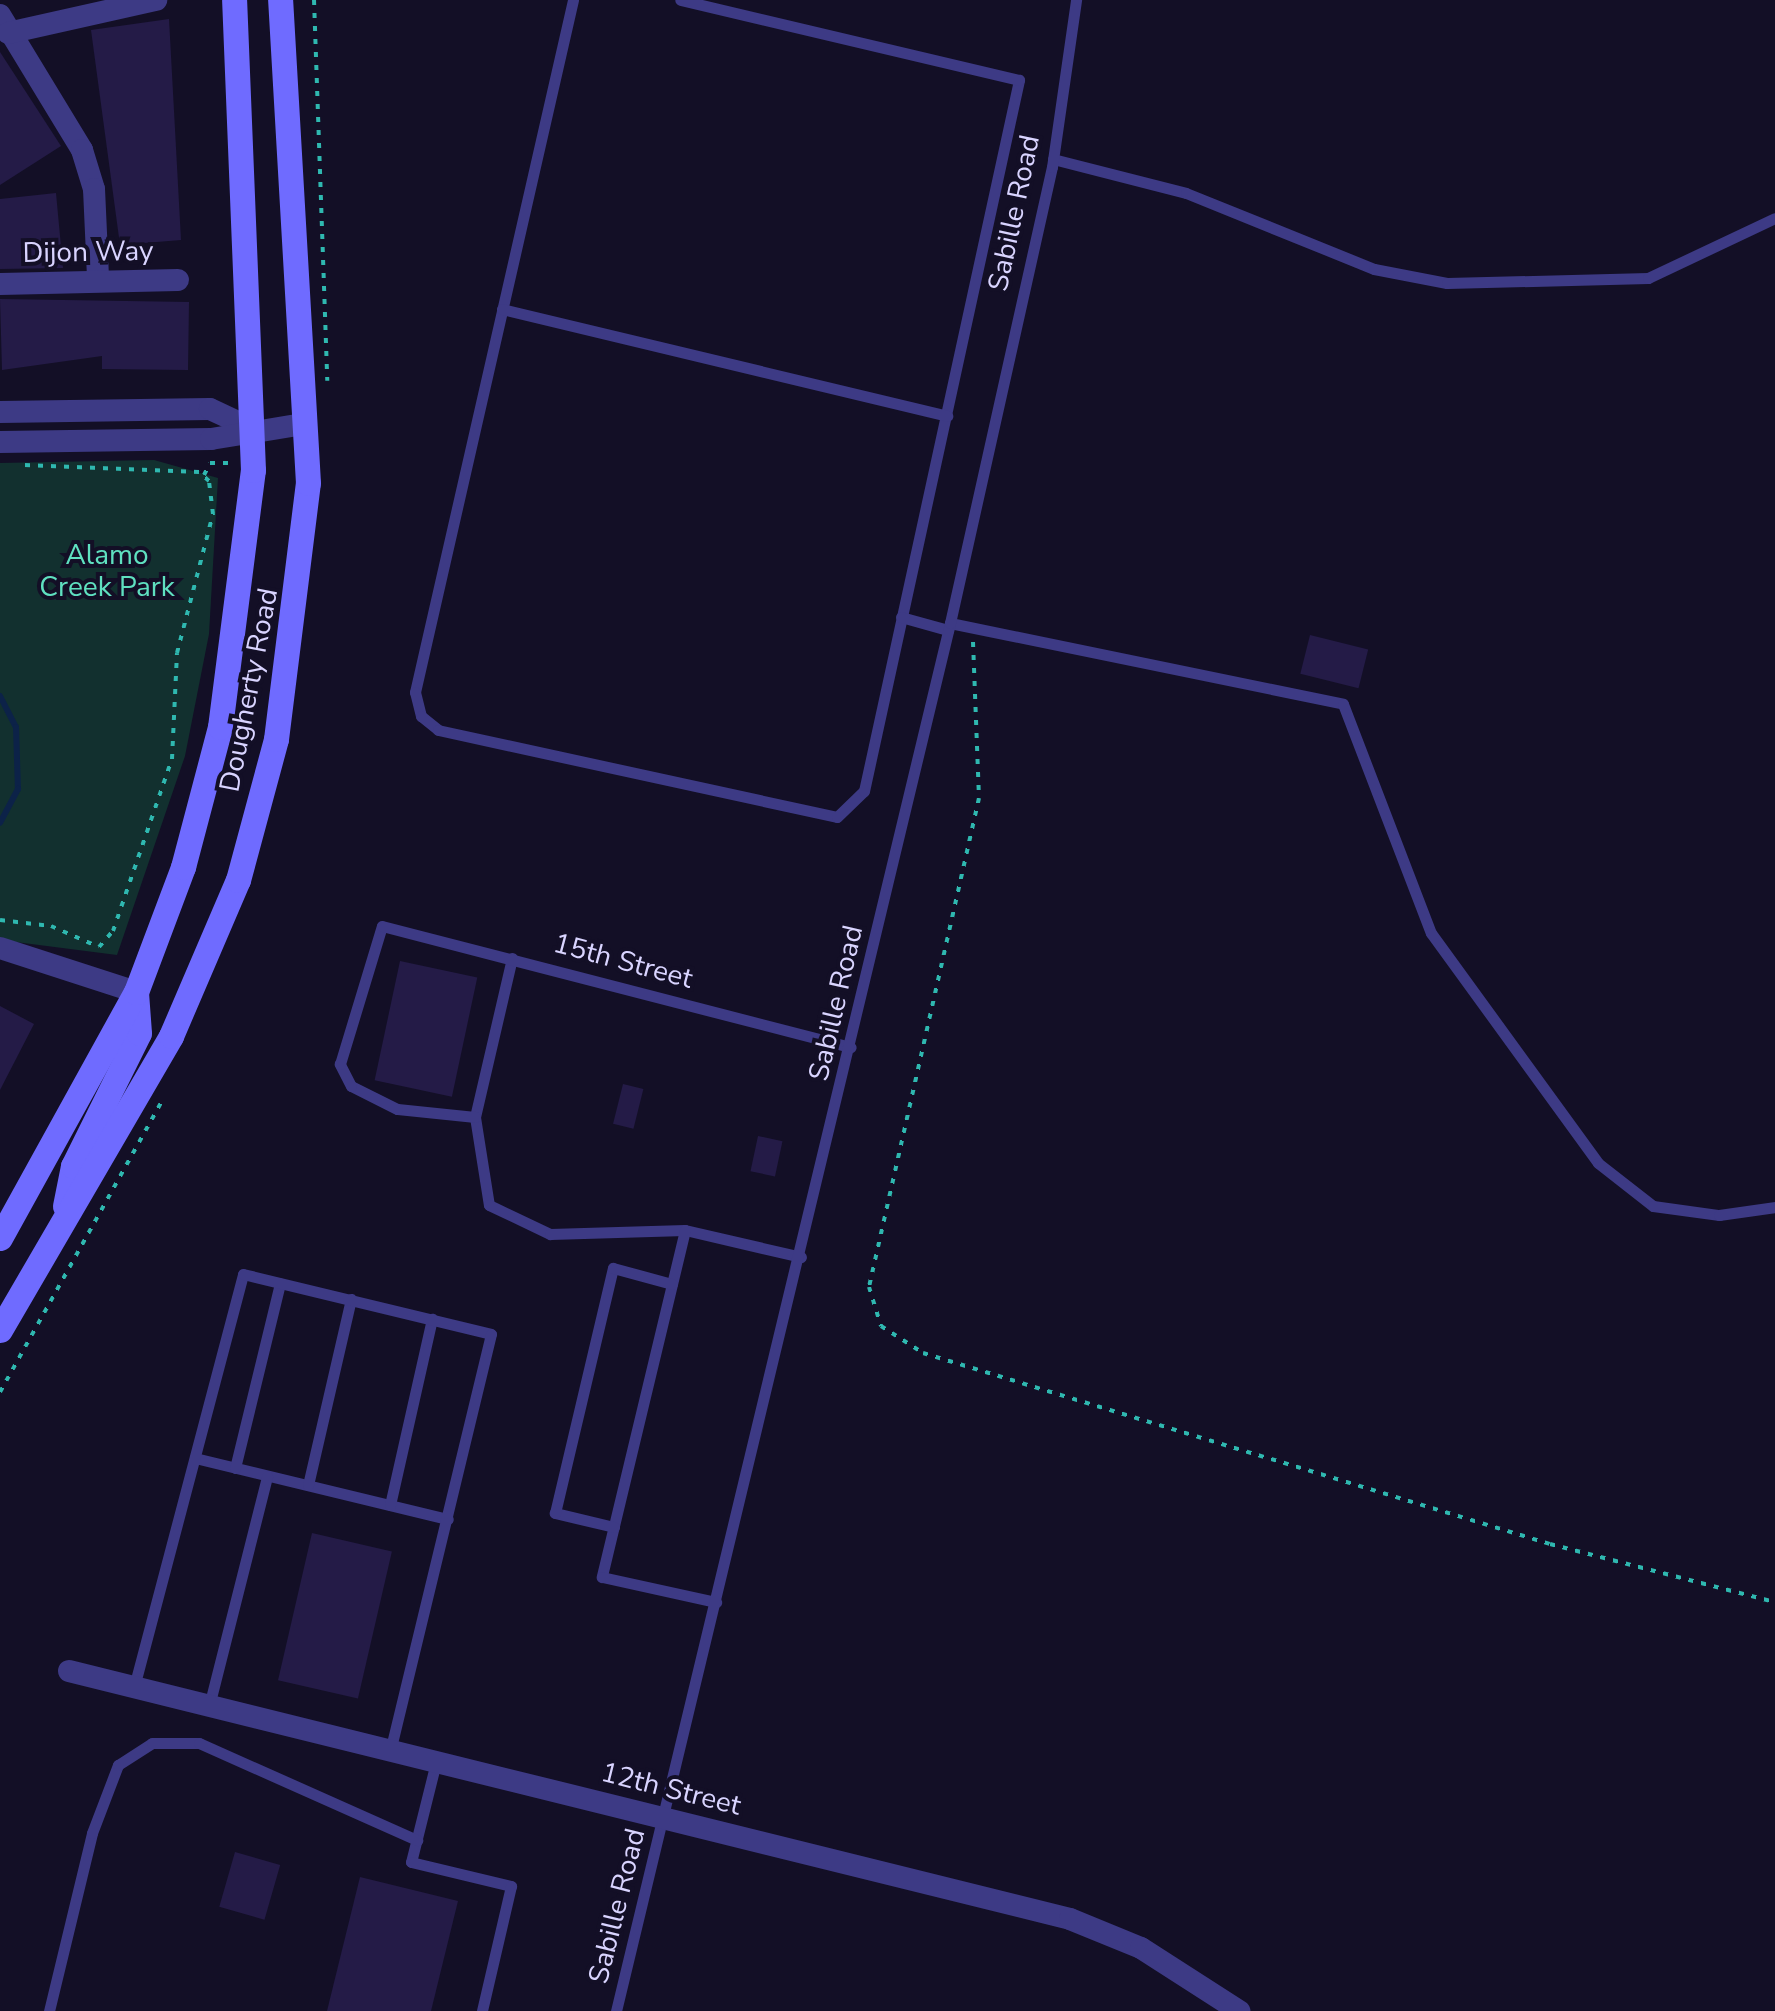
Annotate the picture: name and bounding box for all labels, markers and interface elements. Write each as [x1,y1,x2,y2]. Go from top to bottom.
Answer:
street label: Sabille Road [981,132,1047,294]
street label: Dijon Way [22,234,154,270]
park label: Alamo Creek Park [39,538,175,604]
street label: Dougherty Road [213,585,285,795]
street label: Sabille Road [802,922,870,1084]
street label: 15th Street [550,926,696,996]
street label: 12th Street [598,1755,744,1823]
street label: Sabille Road [582,1825,652,1987]

